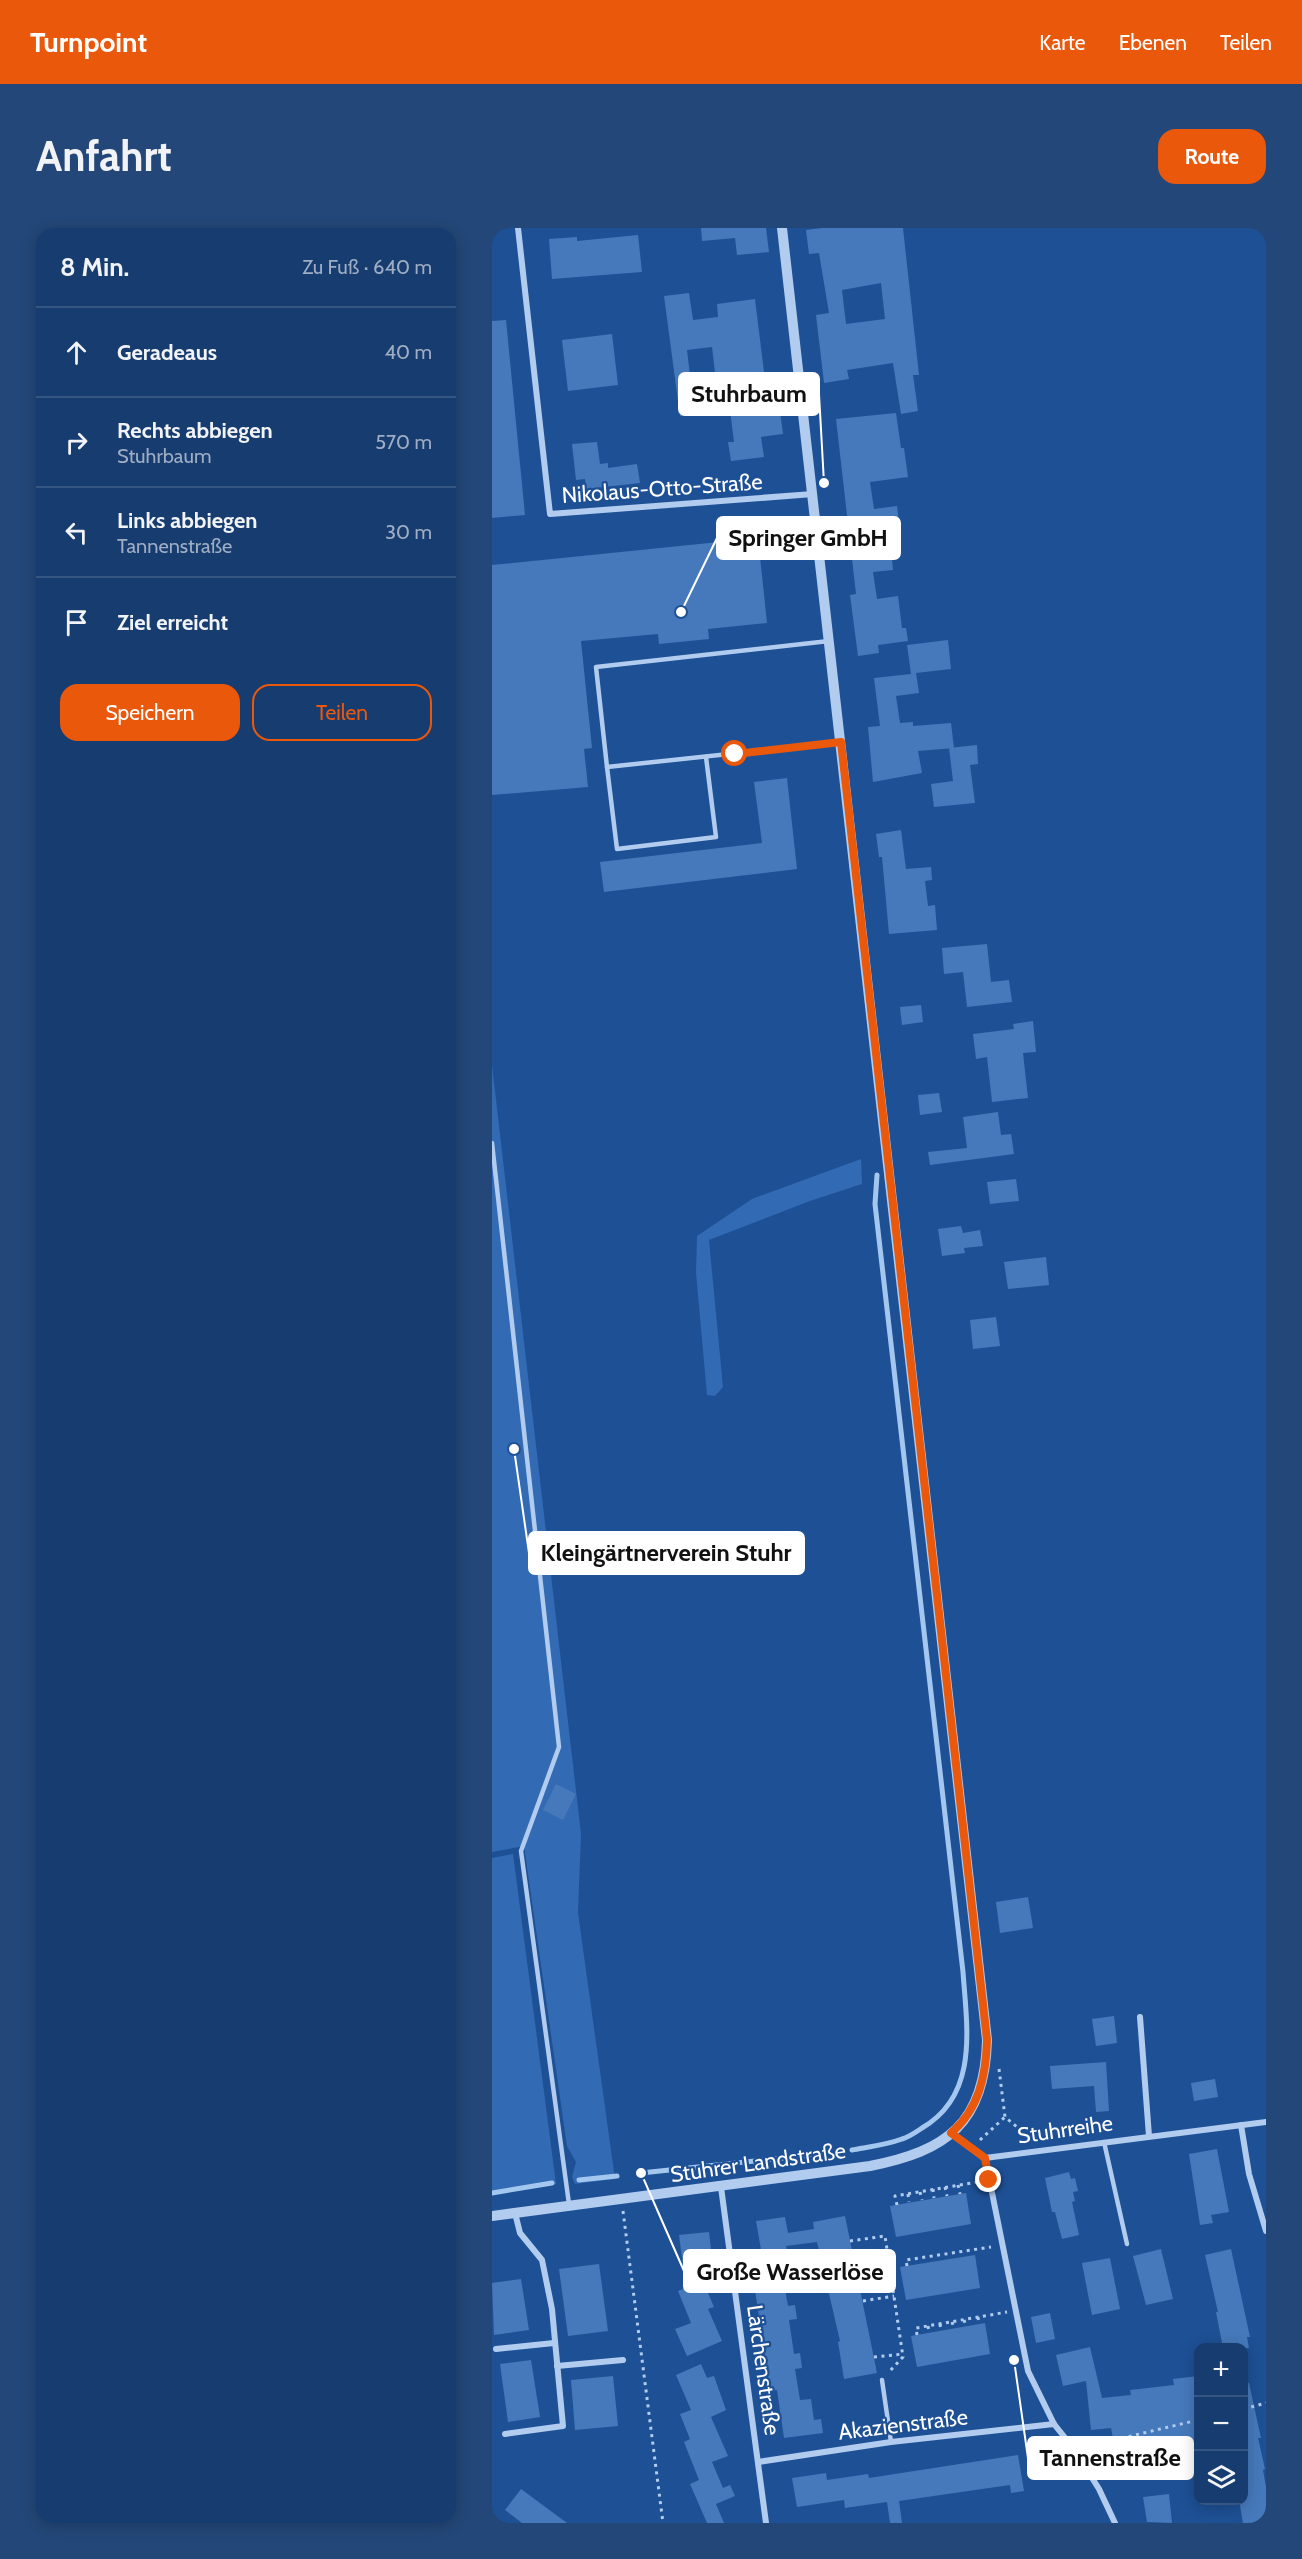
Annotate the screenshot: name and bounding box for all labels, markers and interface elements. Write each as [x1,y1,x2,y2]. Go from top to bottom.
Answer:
text: Turnpoint [30,25,147,59]
text: Karte [1039,30,1086,55]
text: Ebenen [1119,30,1187,55]
text: Teilen [1220,30,1272,55]
button: Route [1158,129,1266,184]
text: Anfahrt [36,130,172,182]
text: 8 Min. [60,251,129,283]
text: Zu Fuß · 640 m [302,255,432,279]
icon: ahead [60,336,93,369]
text: Geradeaus [117,339,217,366]
text: 40 m [384,340,432,364]
callout: Stuhrbaum [679,373,819,415]
text: Stuhrbaum [691,379,807,408]
text: Rechts abbiegen [117,417,273,444]
icon: right [60,426,93,459]
text: 570 m [375,430,432,454]
text: Stuhrbaum [117,444,211,468]
street label: Nikolaus-Otto-Straße [561,468,763,509]
text: Links abbiegen [117,507,257,534]
icon: left [60,516,93,549]
callout: Springer GmbH [717,517,900,559]
text: 30 m [385,520,432,544]
text: Springer GmbH [728,523,888,552]
text: Tannenstraße [117,534,232,558]
icon: arrive [60,606,93,639]
text: Ziel erreicht [117,609,228,636]
button: Speichern [60,684,240,741]
button: Teilen [252,684,432,741]
route start [721,740,747,766]
callout: Kleingärtnerverein Stuhr [529,1532,804,1574]
text: Kleingärtnerverein Stuhr [540,1538,792,1567]
street label: Stuhrreihe [1016,2109,1115,2150]
street label: Stuhrer Landstraße [669,2137,848,2188]
route end [975,2166,1001,2192]
callout: Große Wasserlöse [684,2250,895,2292]
text: Große Wasserlöse [696,2257,884,2286]
street label: Lärchenstraße [741,2303,786,2437]
map controls [1194,2343,1248,2505]
button: + [1194,2343,1248,2397]
button: − [1194,2397,1248,2451]
street label: Akazienstraße [837,2403,969,2446]
callout: Tannenstraße [1028,2437,1193,2479]
text: Tannenstraße [1039,2443,1181,2472]
button: layers [1194,2451,1248,2505]

